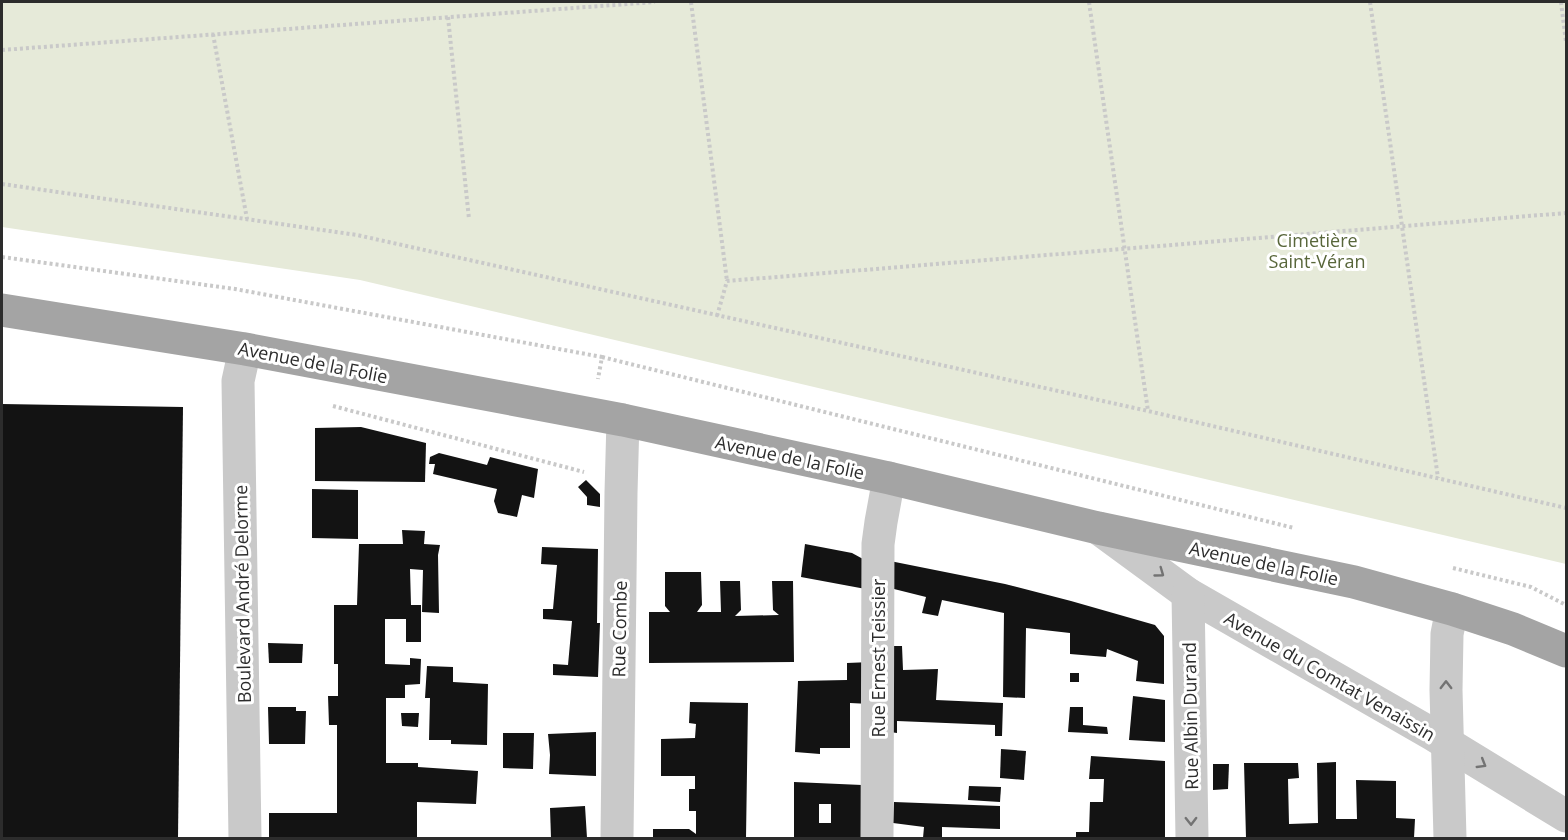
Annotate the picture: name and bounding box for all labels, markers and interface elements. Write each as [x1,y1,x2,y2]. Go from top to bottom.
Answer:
park label: Cimetière Saint-Véran [1269,228,1365,273]
street label: Avenue de la Folie [236,336,390,388]
street label: Avenue de la Folie [713,429,867,485]
street label: Boulevard André Delorme [228,485,256,703]
street label: Avenue de la Folie [1187,535,1341,591]
one-way arrow [1153,566,1164,577]
street label: Rue Ernest Teissier [866,578,890,737]
street label: Rue Combe [606,580,632,678]
street label: Avenue du Comtat Venaissin [1220,606,1440,746]
street label: Rue Albin Durand [1177,642,1203,790]
one-way arrow [1440,681,1452,690]
one-way arrow [1476,757,1486,769]
one-way arrow [1185,816,1197,825]

